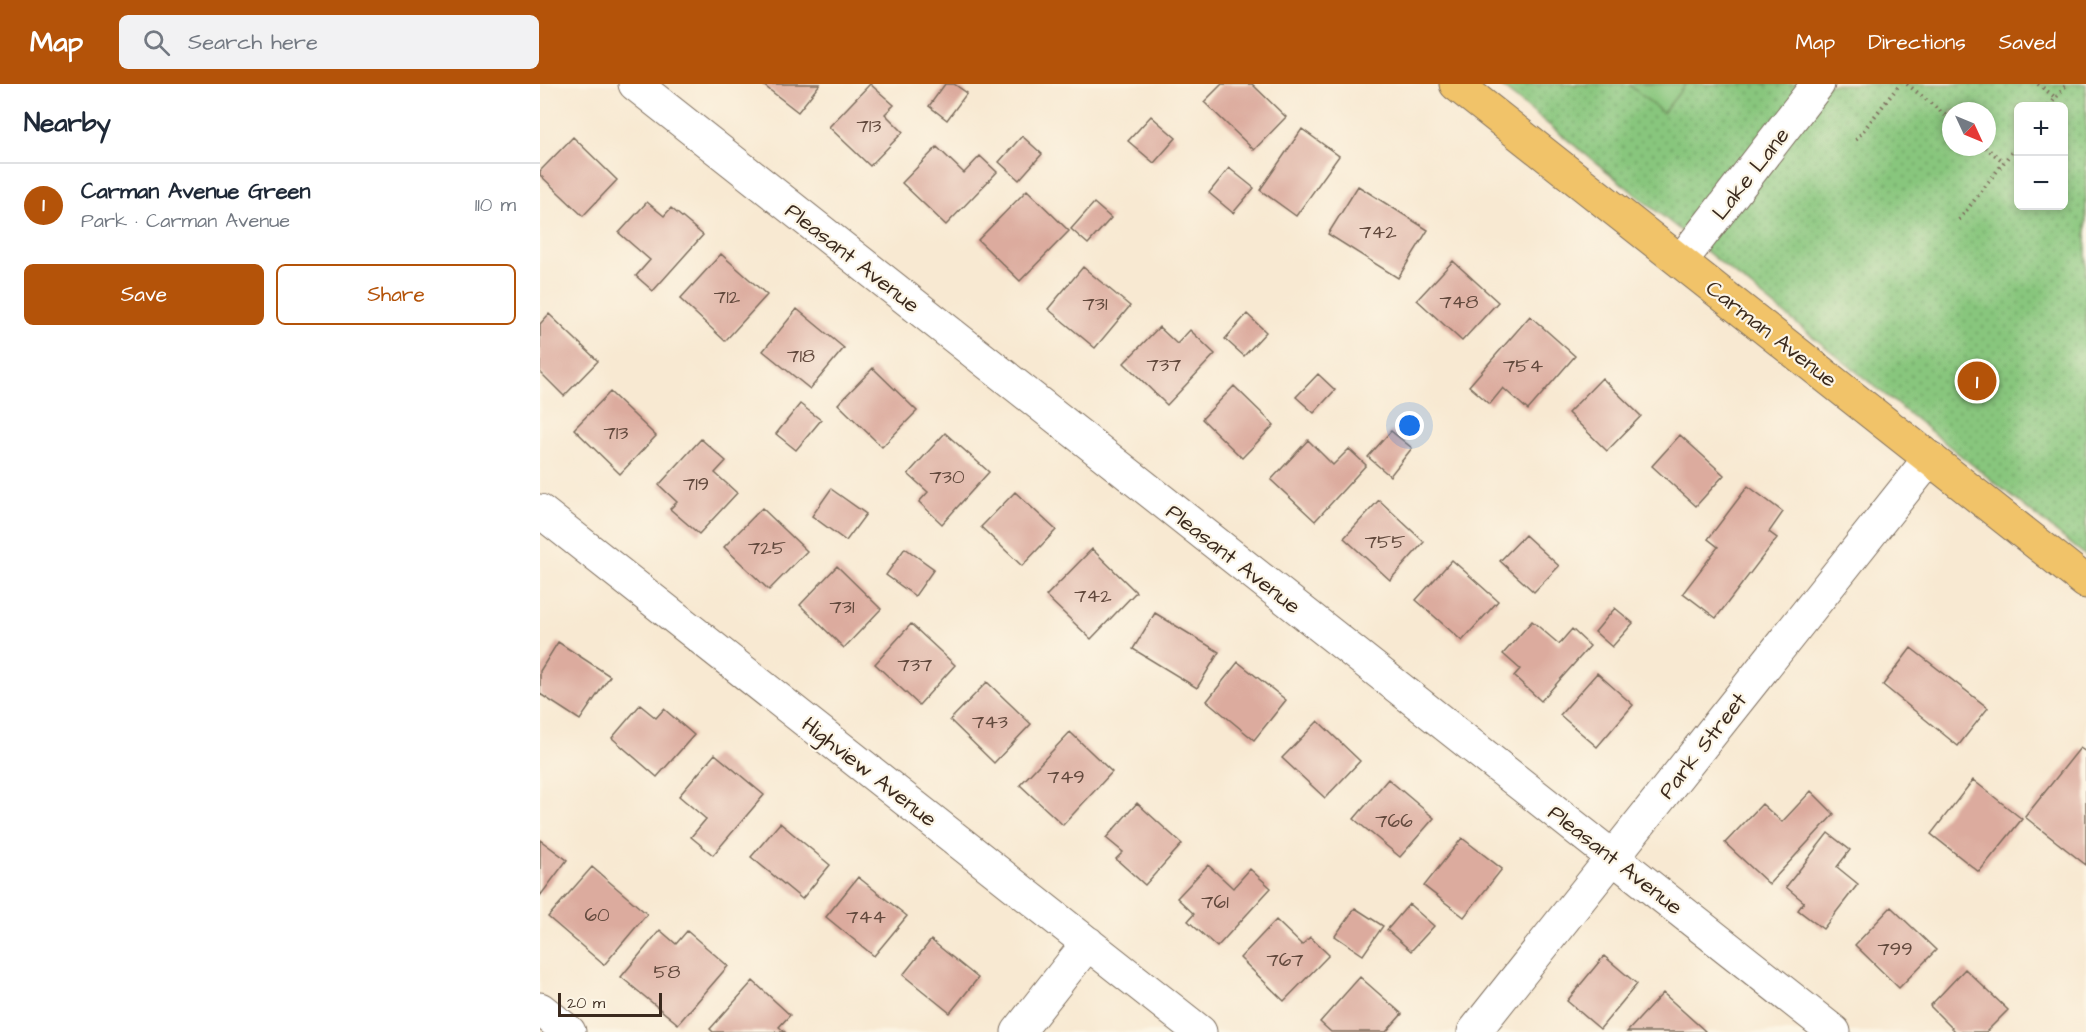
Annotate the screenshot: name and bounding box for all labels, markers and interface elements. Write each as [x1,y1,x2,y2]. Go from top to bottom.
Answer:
search box [119,15,539,69]
text: Map [30,23,83,62]
icon: search [140,26,173,59]
text: Search here [188,27,318,58]
text: Map [1795,28,1835,57]
text: Directions [1868,28,1966,57]
text: Saved [1999,28,2056,57]
north arrow [1942,102,1996,156]
map controls [2014,102,2068,210]
button: + [2014,102,2068,156]
text: Nearby [24,105,111,141]
house number: 713 [856,112,882,140]
street label: Lake Lane [1705,121,1797,227]
button: − [2014,156,2068,210]
text: Carman Avenue Green [81,176,311,207]
text: 1 [42,191,45,219]
text: 110 m [475,191,516,219]
street label: Pleasant Avenue [778,196,926,321]
text: Park · Carman Avenue [81,207,290,235]
house number: 742 [1359,218,1397,246]
button: Save [24,264,264,325]
button: Share [276,264,516,325]
street label: Carman Avenue [1699,273,1843,395]
house number: 712 [714,283,741,311]
house number: 748 [1440,288,1478,316]
house number: 731 [1082,290,1108,318]
house number: 718 [787,342,815,370]
house number: 737 [1147,351,1181,379]
house number: 754 [1503,352,1543,380]
pin: 1 [1958,358,1996,404]
your location [1395,411,1424,440]
house number: 713 [603,419,629,447]
house number: 730 [929,463,965,491]
house number: 719 [683,470,709,498]
street label: Pleasant Avenue [1159,497,1307,622]
house number: 755 [1365,528,1405,556]
house number: 725 [748,534,786,562]
house number: 742 [1074,582,1112,610]
house number: 731 [829,593,855,621]
house number: 737 [898,651,932,679]
street label: Park Street [1652,686,1755,806]
house number: 743 [972,708,1008,736]
street label: Highview Avenue [794,710,943,836]
house number: 749 [1047,763,1085,791]
street label: Pleasant Avenue [1541,798,1689,923]
house number: 766 [1375,807,1413,835]
house number: 761 [1201,888,1229,916]
house number: 60 [584,901,610,929]
house number: 744 [846,903,886,931]
house number: 799 [1877,935,1913,963]
house number: 767 [1266,946,1304,974]
house number: 58 [653,958,681,986]
scale bar [558,990,662,1018]
text: 20 m [567,992,605,1014]

